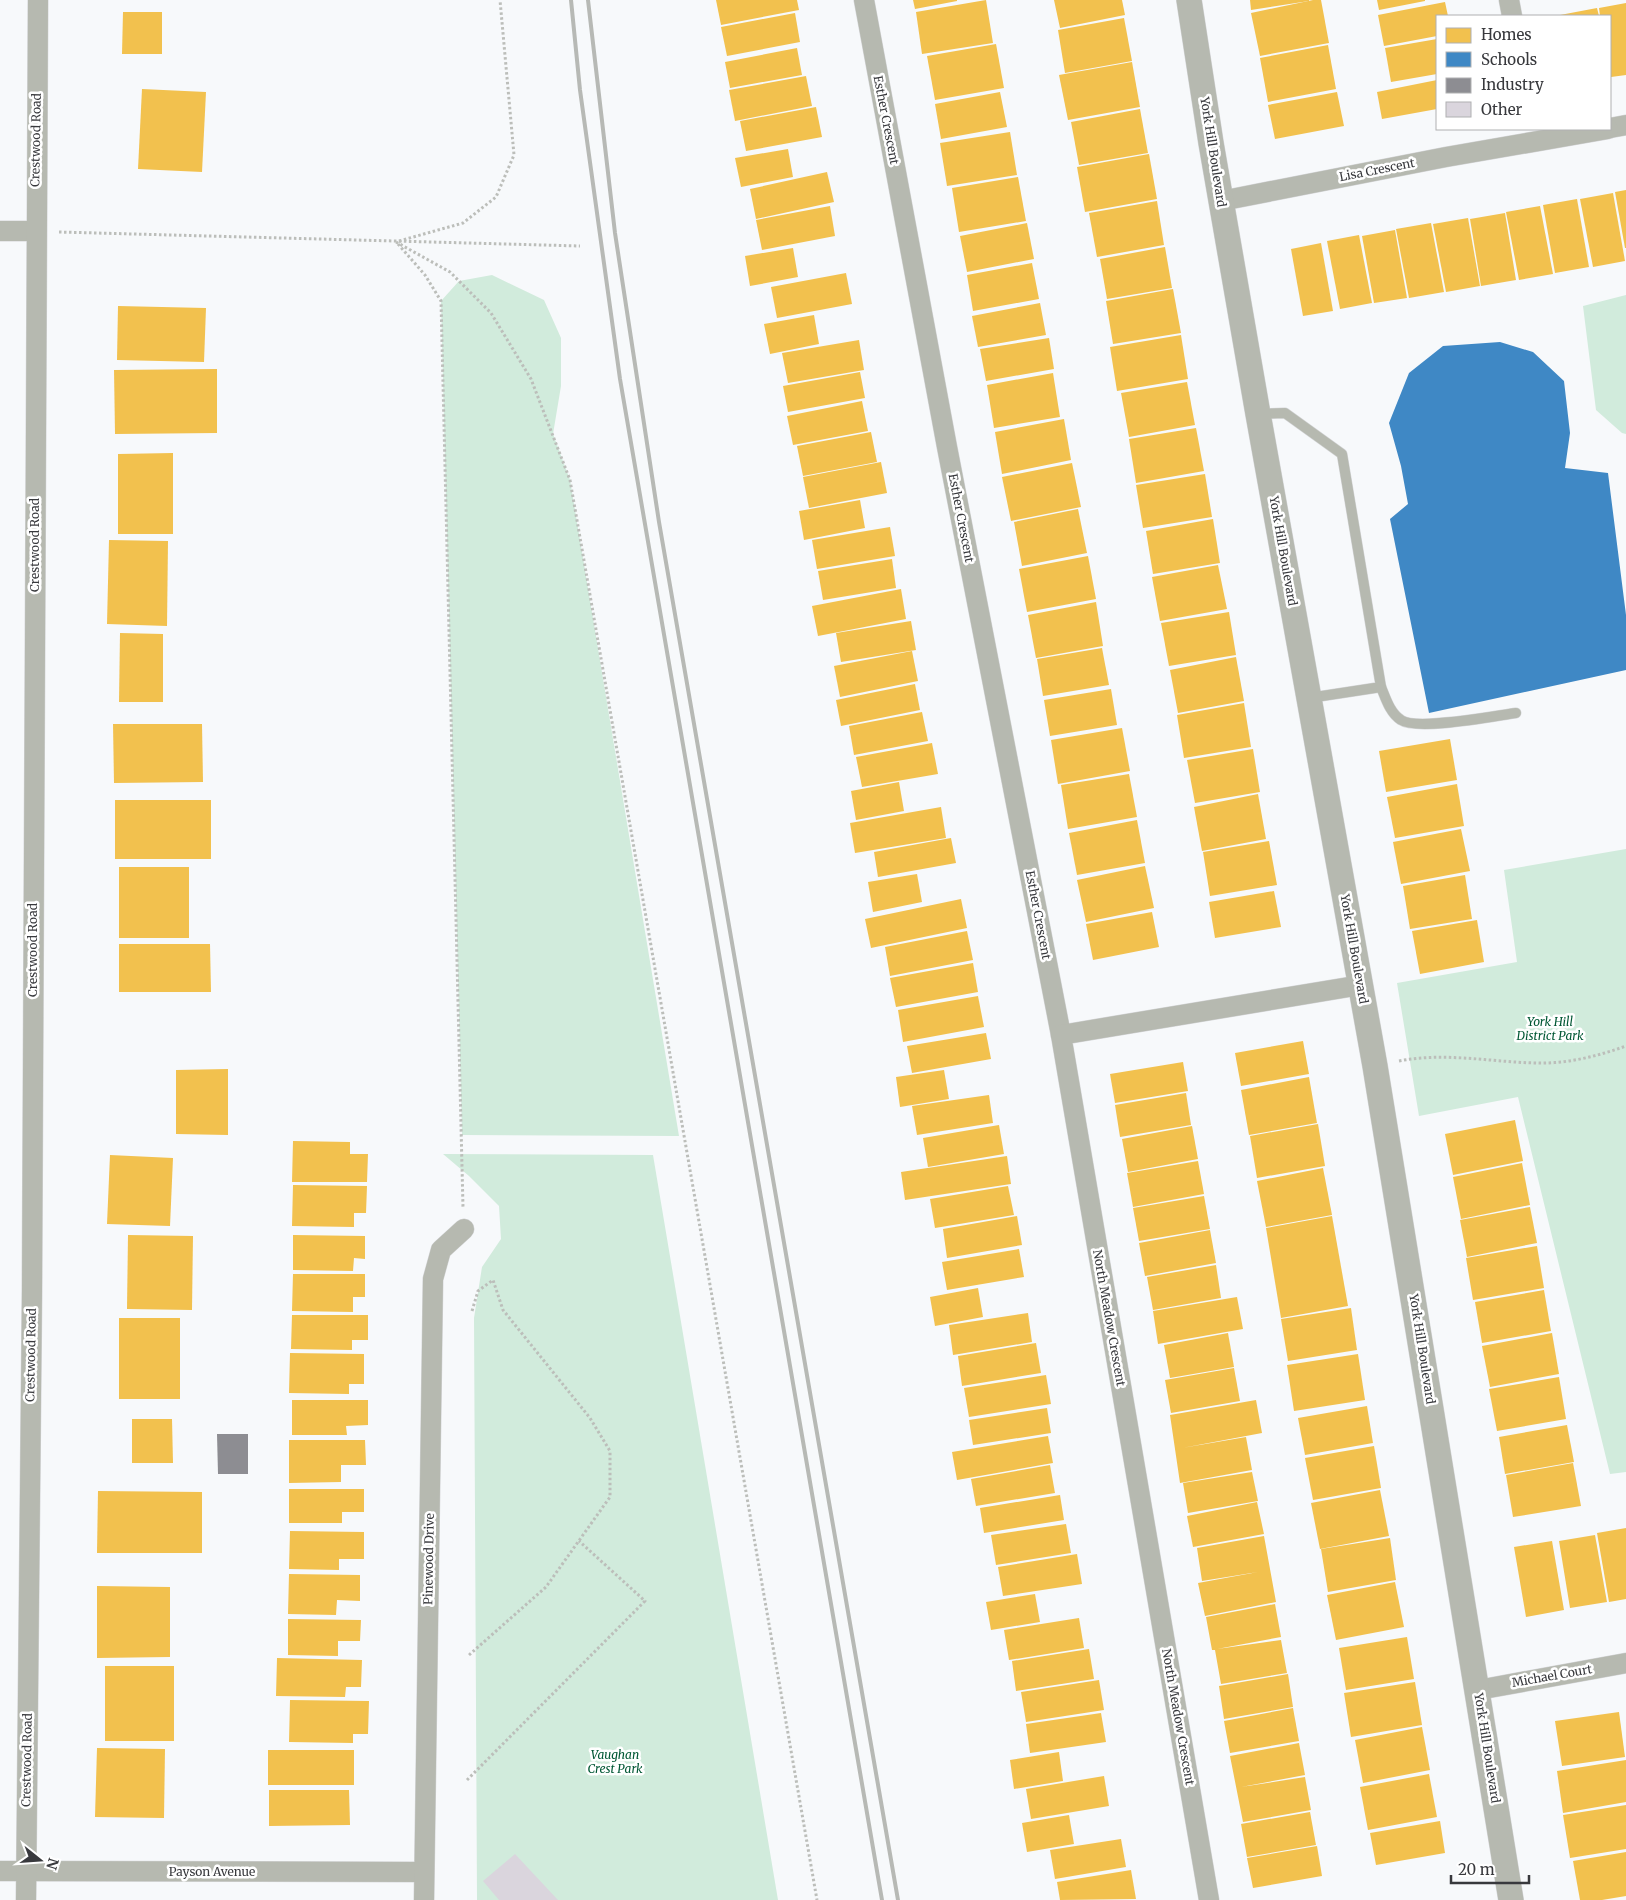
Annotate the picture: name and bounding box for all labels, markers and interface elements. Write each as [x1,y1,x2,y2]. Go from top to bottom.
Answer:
legend [1436,15,1611,130]
text: Homes [1481,25,1532,44]
text: Schools [1481,50,1537,69]
street label: Esther Crescent [871,74,903,166]
text: Industry [1481,75,1544,94]
street label: Crestwood Road [27,93,44,187]
street label: York Hill Boulevard [1197,95,1230,208]
text: Other [1481,100,1523,119]
street label: Lisa Crescent [1338,155,1416,184]
street label: Esther Crescent [946,472,978,564]
street label: York Hill Boulevard [1266,494,1301,607]
street label: Crestwood Road [27,498,42,592]
street label: Esther Crescent [1023,869,1055,961]
street label: York Hill Boulevard [1337,892,1372,1005]
street label: Crestwood Road [25,903,40,997]
park label: York Hill District Park [1515,1014,1584,1043]
street label: North Meadow Crescent [1090,1248,1129,1388]
street label: York Hill Boulevard [1406,1292,1439,1405]
street label: Crestwood Road [22,1308,39,1402]
street label: Pinewood Drive [420,1513,437,1605]
street label: North Meadow Crescent [1159,1647,1198,1787]
street label: Michael Court [1511,1661,1593,1690]
street label: York Hill Boulevard [1471,1691,1504,1804]
street label: Crestwood Road [18,1713,35,1807]
park label: Vaughan Crest Park [587,1747,643,1776]
north arrow [15,1835,65,1885]
scale bar [1451,1852,1528,1884]
text: N [42,1856,63,1872]
text: 20 m [1458,1860,1495,1879]
street label: Payson Avenue [169,1864,255,1879]

